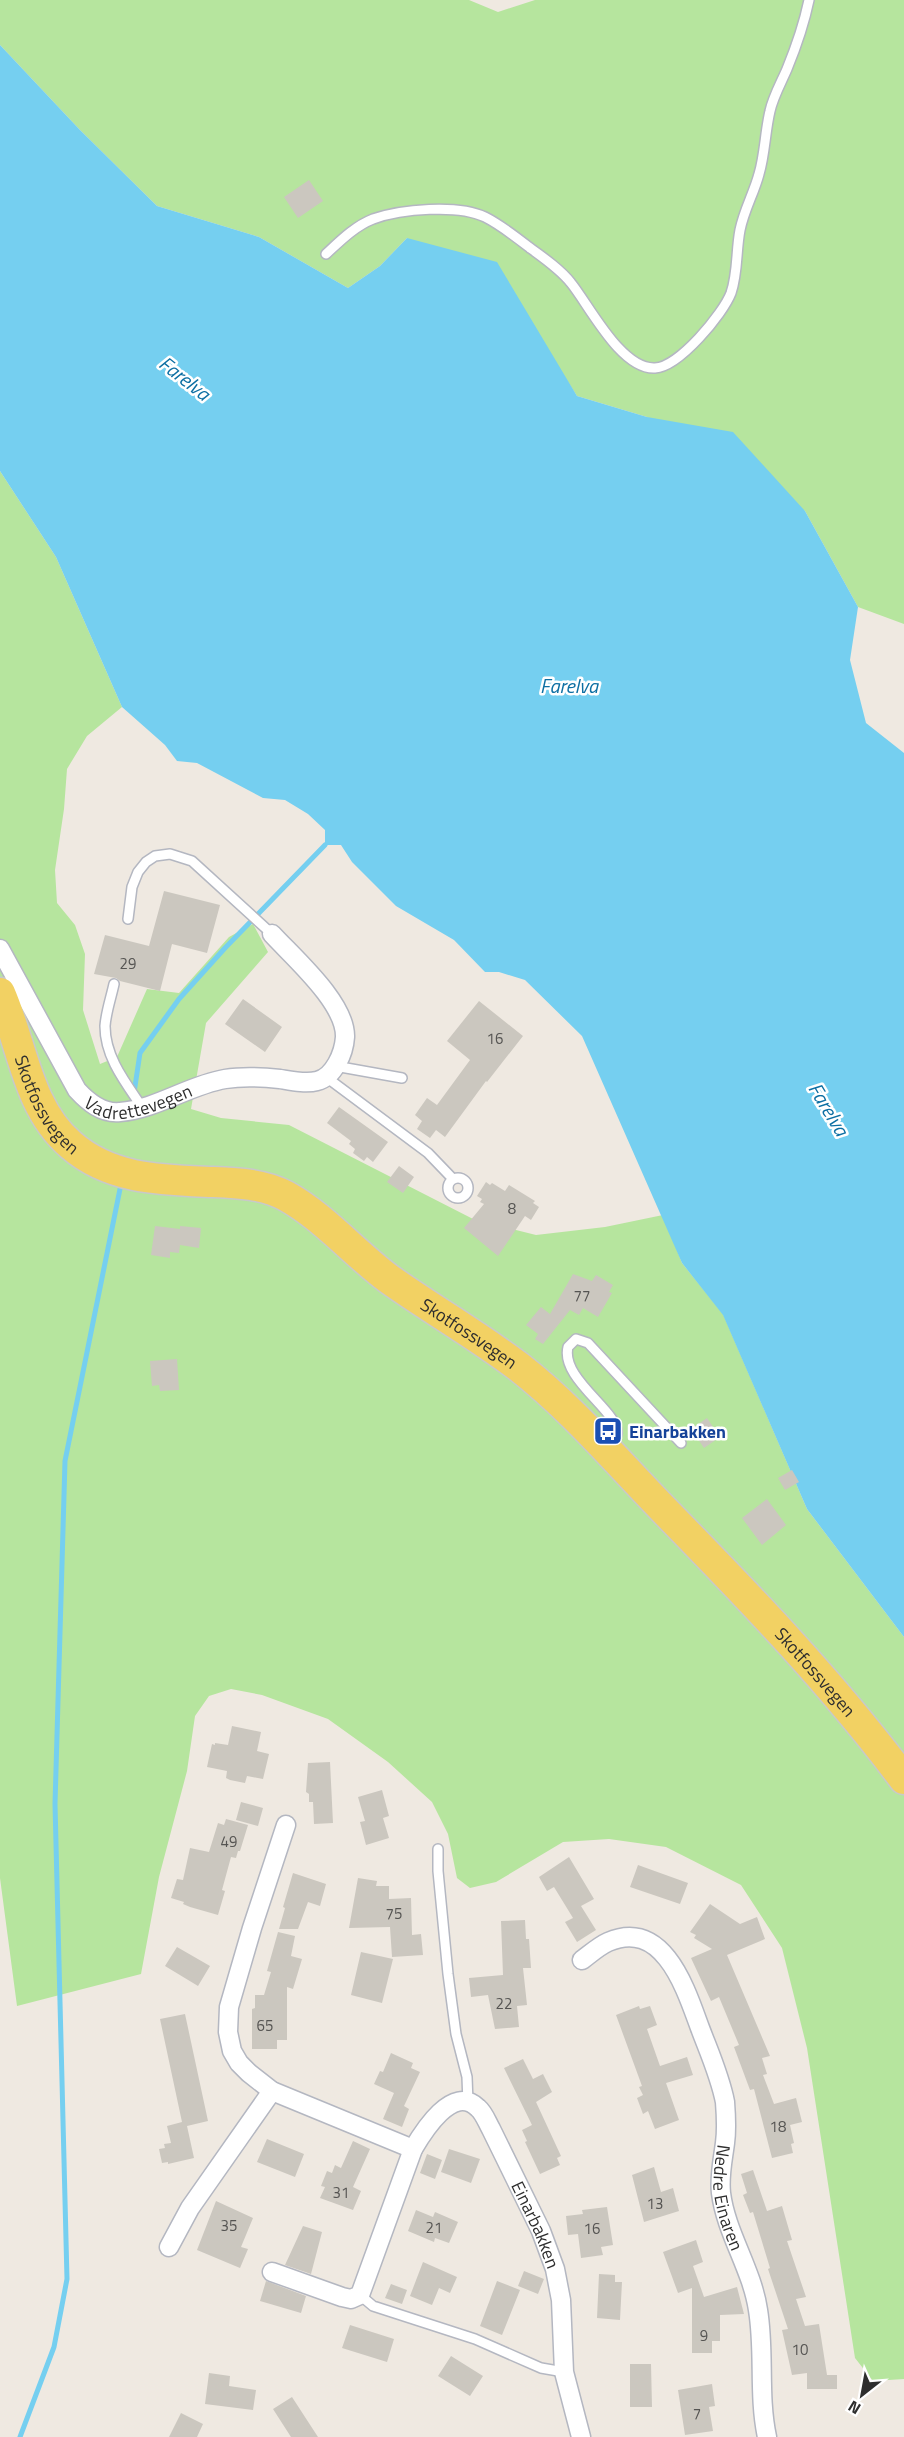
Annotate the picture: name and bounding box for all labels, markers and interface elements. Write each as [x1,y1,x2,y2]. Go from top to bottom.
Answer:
water label: Farelva [153,348,218,409]
water label: Farelva [540,670,599,701]
house number: 29 [120,952,136,975]
house number: 16 [487,1027,503,1050]
street label: Skotfossvegen [8,1052,86,1160]
water label: Farelva [801,1076,858,1143]
street label: Vadrettevegen [79,1077,196,1126]
house number: 8 [508,1197,516,1220]
house number: 77 [574,1284,590,1307]
street label: Skotfossvegen [415,1291,523,1375]
bus stop icon: Einarbakken [592,1415,624,1447]
place label: Einarbakken [629,1418,726,1445]
street label: Skotfossvegen [769,1621,863,1722]
house number: 49 [221,1830,237,1853]
house number: 75 [386,1902,402,1925]
house number: 22 [496,1992,512,2015]
house number: 65 [257,2014,273,2037]
house number: 18 [770,2115,786,2138]
street label: Nedre Einaren [707,2143,751,2254]
street label: Einarbakken [505,2176,567,2272]
house number: 31 [333,2181,349,2204]
house number: 13 [647,2192,663,2215]
house number: 35 [221,2214,237,2237]
house number: 21 [426,2216,442,2239]
house number: 16 [584,2217,600,2240]
house number: 9 [700,2324,708,2347]
house number: 10 [792,2338,808,2361]
north arrow [832,2365,892,2425]
text: N [843,2395,865,2421]
house number: 7 [693,2402,701,2425]

